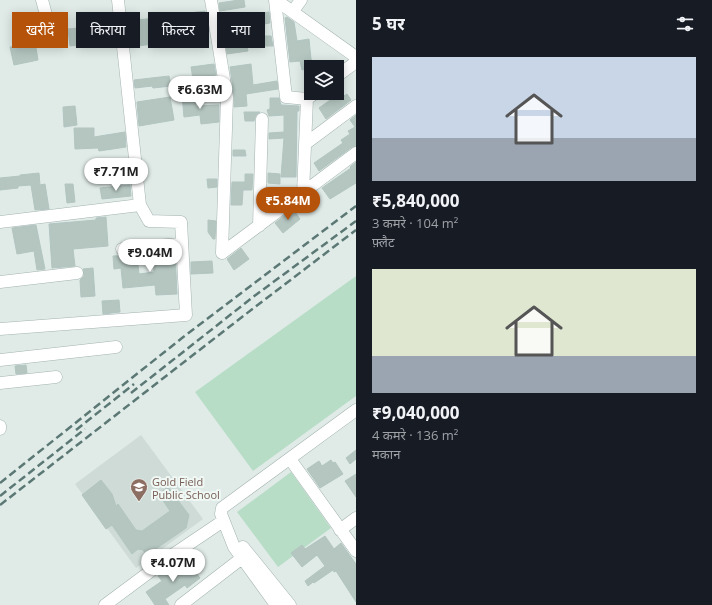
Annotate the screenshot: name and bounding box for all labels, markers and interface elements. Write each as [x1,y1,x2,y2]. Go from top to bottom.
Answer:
chip: खरीदें [12,12,68,48]
chip: किराया [76,12,140,48]
chip: फ़िल्टर [148,12,209,48]
chip: नया [217,12,265,48]
text: 5 घर [372,12,405,35]
icon: filters [674,13,696,35]
map controls [304,60,344,100]
button: layers [304,60,344,100]
pin: ₹6.63M [167,76,233,110]
text: ₹6.63M [177,80,223,98]
icon: home [498,83,570,155]
pin: ₹7.71M [83,158,149,192]
text: ₹7.71M [93,162,139,180]
pin: ₹5.84M [255,187,321,221]
text: ₹5,840,000 [372,189,459,212]
text: ₹5.84M [265,191,311,209]
text: 3 कमरे · 104 m² [372,214,458,232]
text: फ़्लैट [372,233,395,251]
pin: ₹9.04M [117,239,183,273]
text: ₹9.04M [127,243,173,261]
icon: home [498,295,570,367]
text: ₹9,040,000 [372,401,459,424]
text: 4 कमरे · 136 m² [372,426,458,444]
text: मकान [372,445,400,463]
place label: Gold Field Public School [152,474,220,502]
school or university icon: Gold Field Public School [129,477,149,502]
pin: ₹4.07M [140,549,206,583]
text: ₹4.07M [150,553,196,571]

